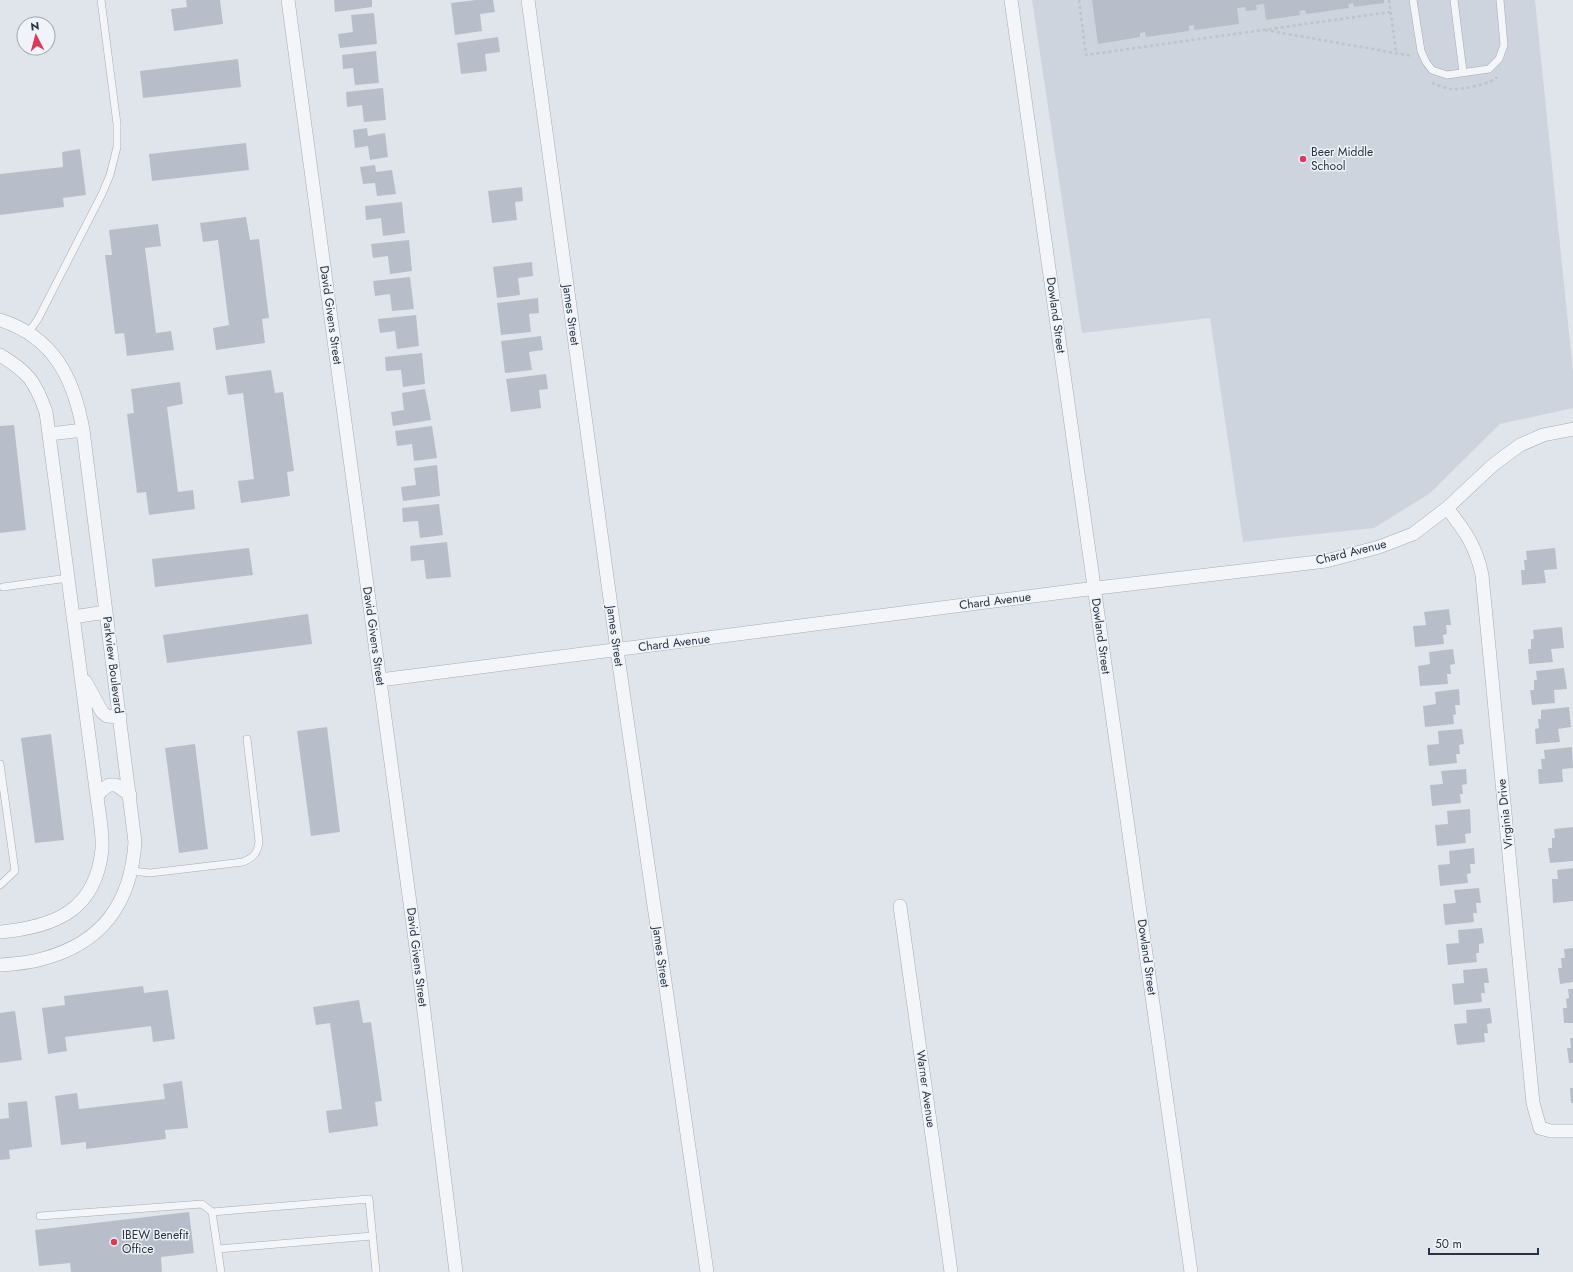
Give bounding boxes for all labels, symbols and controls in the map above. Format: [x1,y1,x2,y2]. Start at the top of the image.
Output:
north arrow [16,16,56,56]
text: N [30,18,40,34]
place label: Beer Middle School [1311,143,1373,175]
marker: Beer Middle School [1298,154,1308,164]
street label: David Givens Street [315,264,347,366]
street label: Dowland Street [1042,276,1070,354]
street label: James Street [558,281,584,347]
street label: Chard Avenue [1314,535,1388,569]
street label: David Givens Street [358,585,390,687]
street label: Chard Avenue [958,588,1032,614]
street label: Dowland Street [1087,597,1115,675]
street label: James Street [602,602,628,668]
street label: Parkview Boulevard [98,615,128,715]
street label: Chard Avenue [637,630,711,656]
street label: Virginia Drive [1492,778,1518,850]
street label: David Givens Street [402,906,432,1008]
street label: Dowland Street [1133,918,1161,996]
street label: James Street [648,923,674,989]
street label: Warner Avenue [912,1049,940,1129]
place label: IBEW Benefit Office [122,1226,189,1258]
scale bar [1429,1230,1538,1256]
text: 50 m [1435,1235,1462,1253]
marker: IBEW Benefit Office [109,1237,119,1247]

